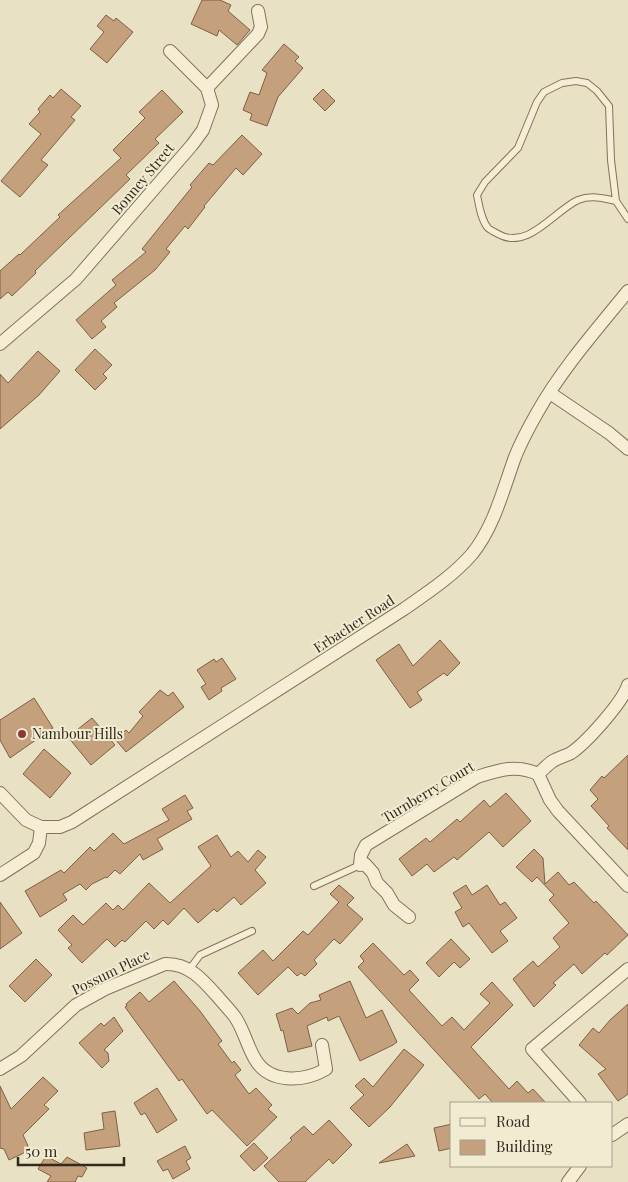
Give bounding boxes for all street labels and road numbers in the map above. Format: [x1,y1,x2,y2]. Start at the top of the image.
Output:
street label: Bonney Street [107,138,179,218]
street label: Erbacher Road [310,590,398,657]
street label: Turnberry Court [378,756,478,827]
street label: Possum Place [68,944,153,999]

